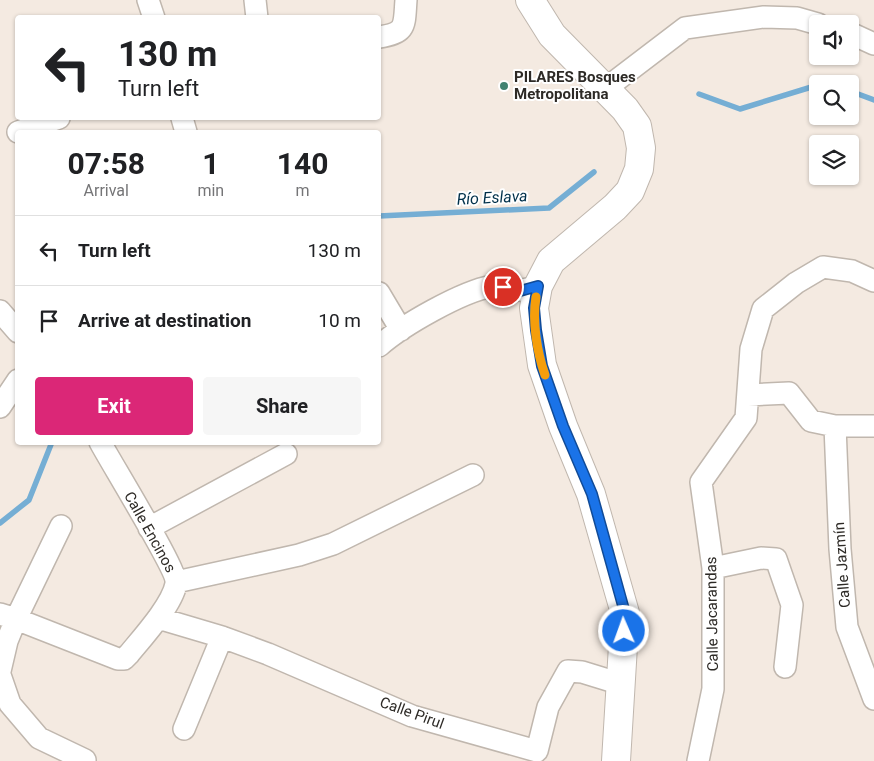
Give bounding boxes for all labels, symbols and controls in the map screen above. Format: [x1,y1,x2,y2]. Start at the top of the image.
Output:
map controls [809,15,859,185]
button: sound [809,15,859,65]
text: 130 m [118,34,217,75]
icon: left [35,35,100,100]
place label: PILARES Bosques Metropolitana [514,68,636,103]
button: search [809,75,859,125]
text: Turn left [118,76,199,101]
marker: PILARES Bosques Metropolitana [498,80,510,92]
button: layers [809,135,859,185]
text: 07:58 [68,146,145,181]
text: 1 [202,146,219,181]
text: 140 [277,146,328,181]
text: Arrival [84,181,129,200]
text: min [197,181,224,200]
text: m [296,181,310,200]
water label: Río Eslava [456,186,528,209]
icon: left [35,237,63,265]
text: Turn left [78,239,151,262]
text: 130 m [308,239,361,262]
pin [482,266,524,308]
icon: arrive [489,273,517,301]
icon: arrive [35,307,63,335]
text: Arrive at destination [78,309,251,332]
text: 10 m [318,309,361,332]
button: Exit [35,377,193,435]
button: Share [203,377,361,435]
street label: Calle Encinos [120,488,180,576]
street label: Calle Jazmín [830,522,854,608]
street label: Calle Jacarandas [702,556,722,672]
position arrow [597,604,649,656]
street label: Calle Pirul [377,693,447,733]

